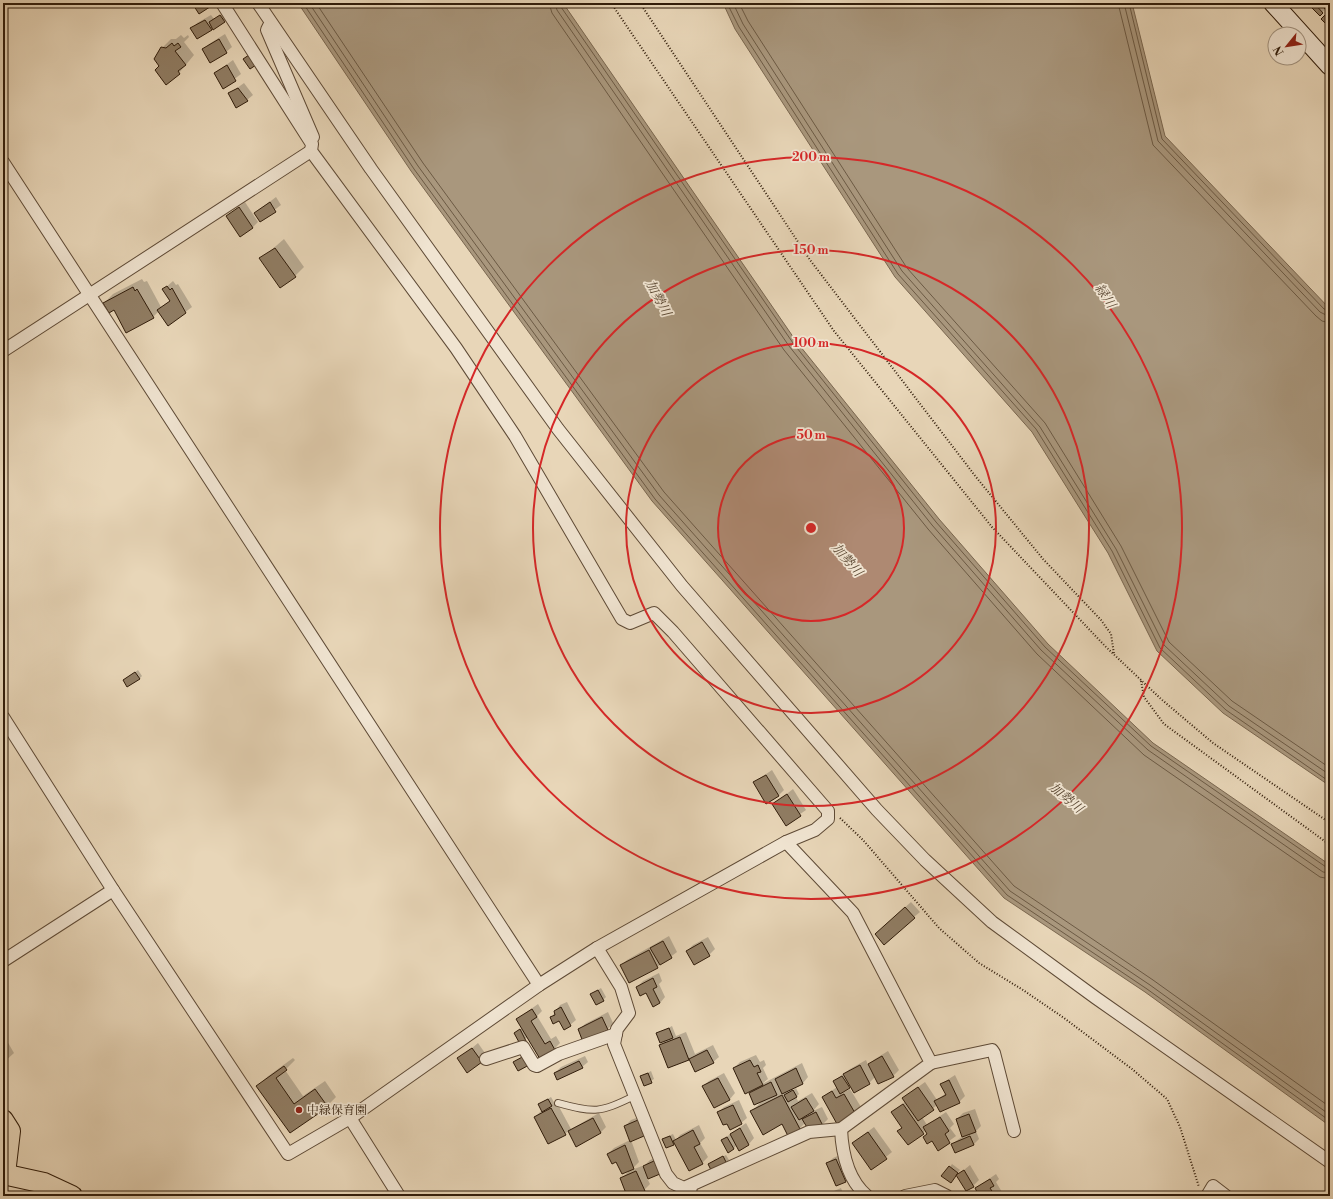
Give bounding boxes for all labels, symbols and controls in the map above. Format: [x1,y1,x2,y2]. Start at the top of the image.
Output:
north arrow [1267,26,1307,66]
text: N [1271,43,1287,58]
text: 200 m [792,150,830,165]
text: 150 m [794,243,828,258]
water label: 加勢川 [642,277,675,321]
water label: 緑川 [1091,281,1120,313]
text: 100 m [793,336,829,351]
text: 50 m [796,428,826,443]
centre of rings [804,521,818,535]
water label: 加勢川 [828,540,867,581]
water label: 加勢川 [1046,779,1088,818]
place label: 中緑保育園 [307,1103,367,1118]
marker: 中緑保育園 [294,1105,304,1115]

